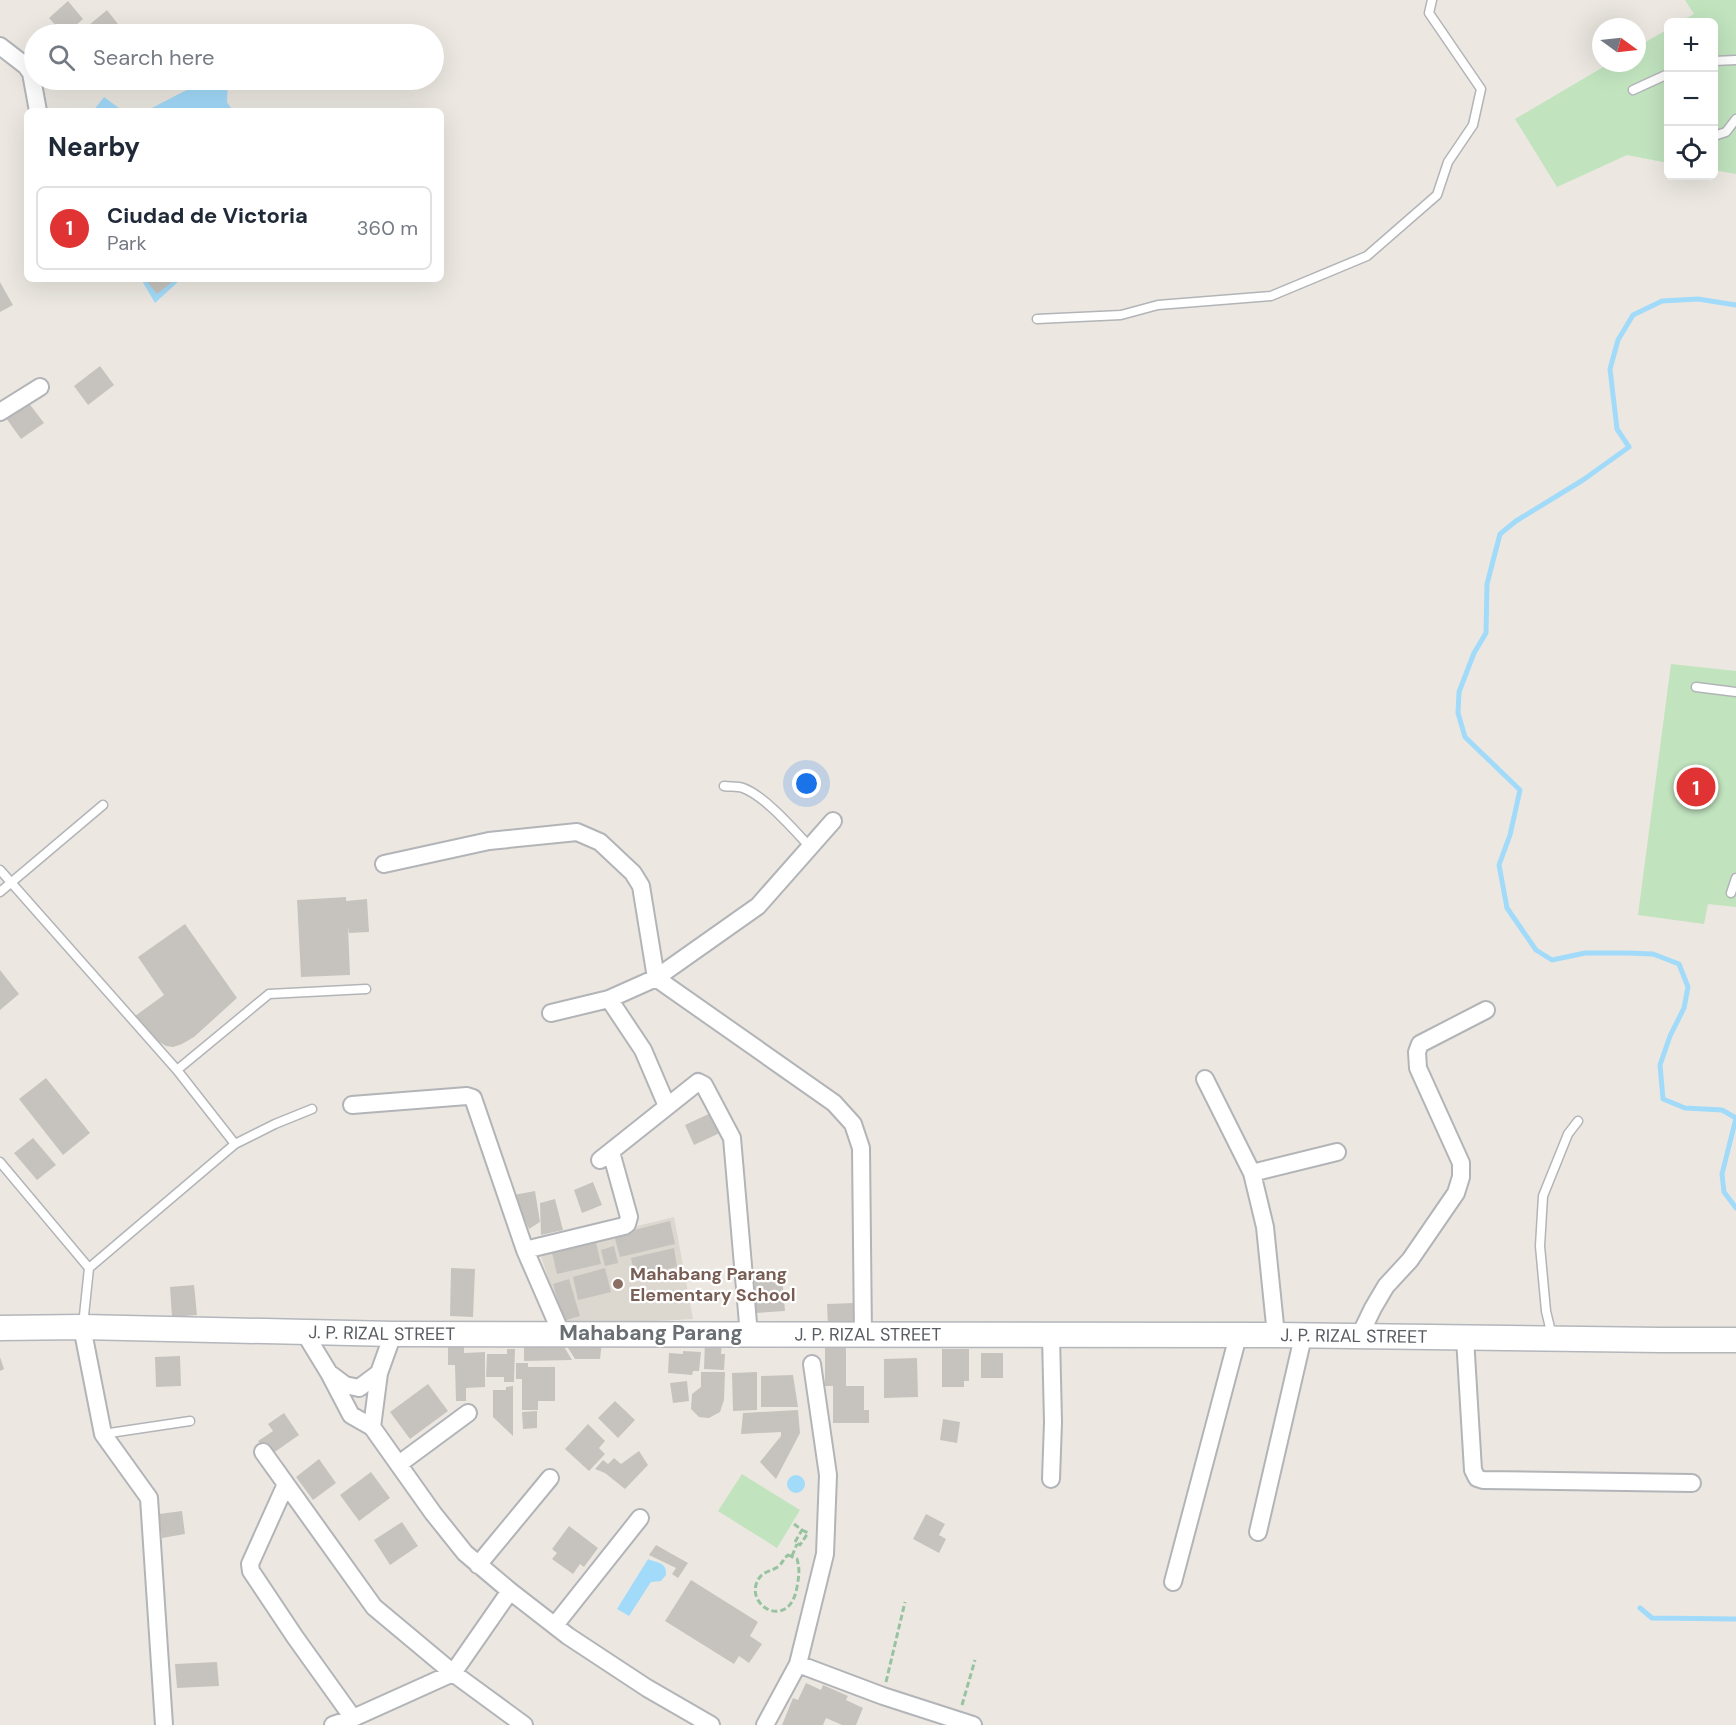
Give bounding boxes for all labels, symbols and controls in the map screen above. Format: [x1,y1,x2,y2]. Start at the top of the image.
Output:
north arrow [1592,18,1646,72]
map controls [1664,18,1718,180]
button: + [1664,18,1718,72]
search box [24,24,444,90]
icon: search [45,41,78,74]
text: Search here [93,43,214,72]
button: − [1664,72,1718,126]
button: locate [1664,126,1718,180]
text: Nearby [48,130,140,164]
text: Ciudad de Victoria [107,201,308,230]
text: 1 [66,215,73,241]
text: 360 m [357,215,418,241]
text: Park [107,230,147,256]
pin: 1 [1676,764,1716,810]
your location [792,769,821,798]
place label: Mahabang Parang Elementary School [630,1262,796,1307]
marker: Mahabang Parang Elementary School [611,1277,625,1291]
district label: Mahabang Parang [559,1319,743,1347]
street label: J. P. RIZAL STREET [308,1320,455,1346]
street label: J. P. RIZAL STREET [794,1322,941,1347]
street label: J. P. RIZAL STREET [1280,1323,1428,1349]

